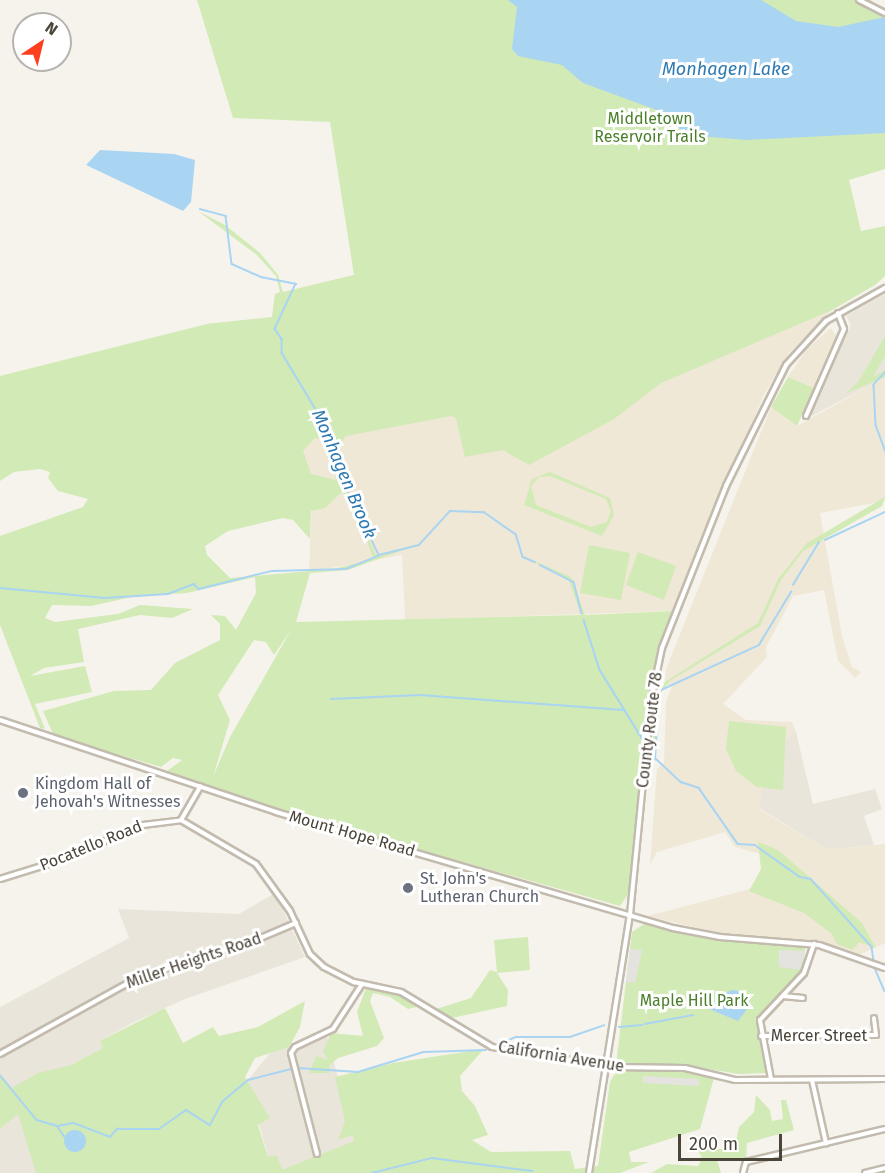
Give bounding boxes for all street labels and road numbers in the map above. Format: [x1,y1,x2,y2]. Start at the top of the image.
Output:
street label: County Route 78 [633,671,667,789]
street label: Mount Hope Road [287,807,417,861]
street label: Pocatello Road [37,817,145,875]
street label: Miller Heights Road [124,929,264,993]
street label: Mercer Street [771,1026,867,1046]
street label: California Avenue [497,1038,625,1076]

